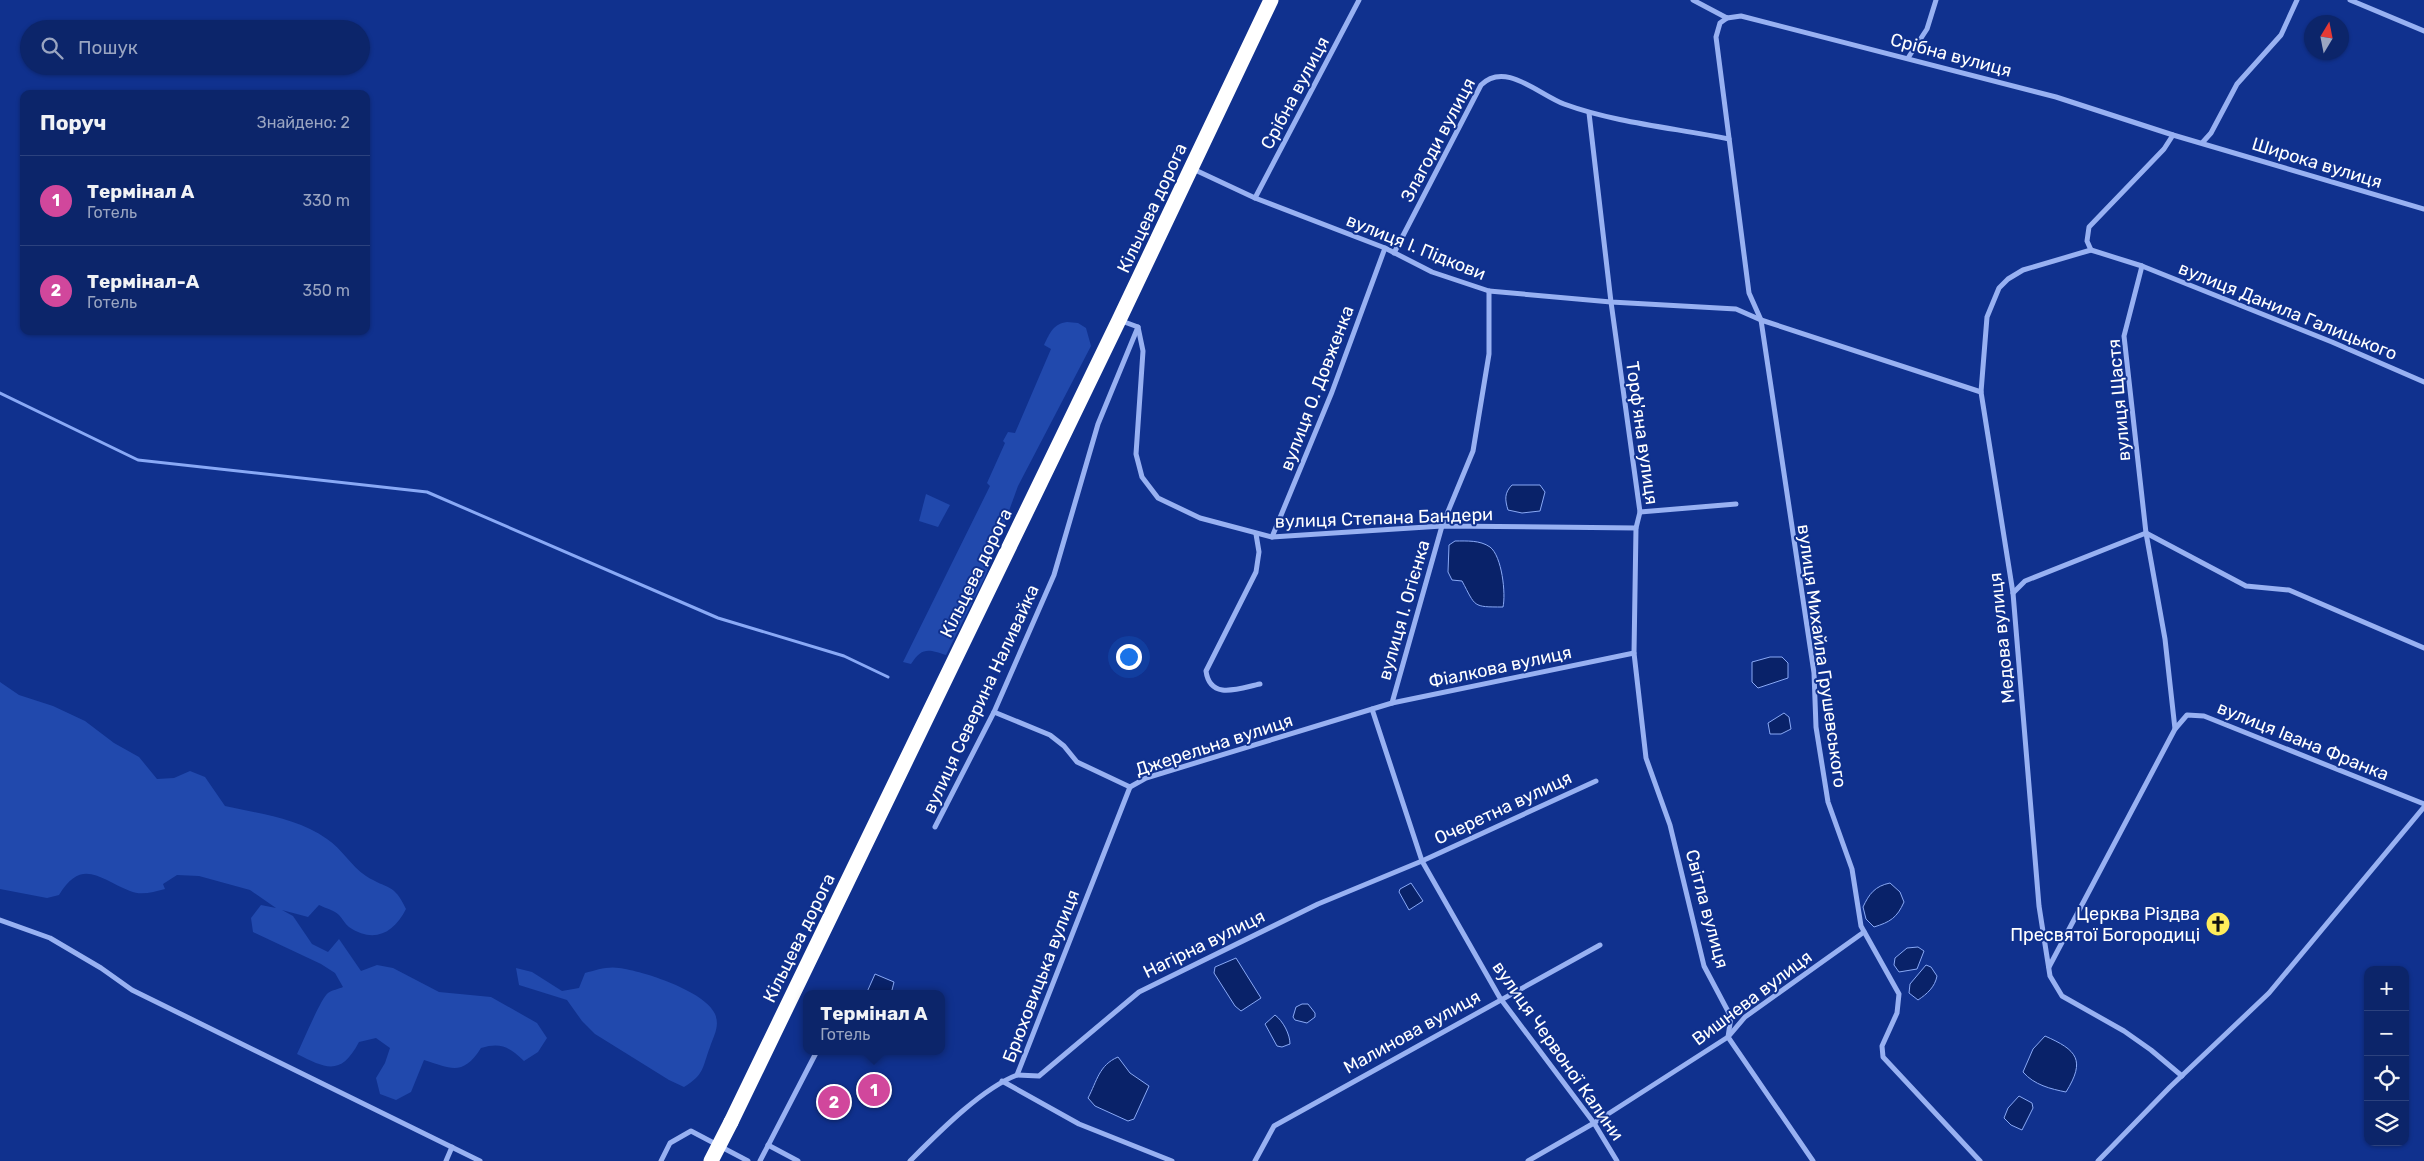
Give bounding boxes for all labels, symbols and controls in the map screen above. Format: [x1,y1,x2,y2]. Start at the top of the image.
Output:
north arrow [2304,15,2349,60]
search box [20,20,370,75]
street label: Срібна вулиця [1888,28,2014,82]
street label: Срібна вулиця [1256,33,1334,153]
icon: search [38,34,66,62]
text: Пошук [78,36,138,59]
street label: Злагоди вулиця [1396,74,1480,206]
text: Поруч [40,110,106,135]
text: Знайдено: 2 [257,113,350,132]
street label: Широка вулиця [2249,133,2385,193]
street label: Кільцева дорога [1112,140,1192,276]
text: Термінал А [87,180,194,203]
text: 1 [52,191,60,210]
text: 330 m [302,191,350,210]
text: Готель [87,203,137,222]
street label: вулиця І. Підкови [1343,209,1489,285]
street label: вулиця Данила Галицького [2175,257,2401,365]
text: Термінал-А [87,270,199,293]
text: 2 [51,281,61,300]
text: 350 m [303,281,350,300]
text: Готель [87,293,137,312]
street label: вулиця О. Довженка [1275,302,1359,474]
street label: вулиця Щастя [2103,338,2135,462]
street label: Торф'яна вулиця [1621,360,1663,506]
street label: вулиця Степана Бандери [1275,503,1493,533]
street label: Кільцева дорога [935,505,1017,641]
street label: вулиця Михайла Грушевського [1793,523,1851,789]
street label: вулиця І. Огієнка [1373,537,1435,683]
street label: Медова вулиця [1984,571,2020,705]
street label: вулиця Северина Наливайка [918,581,1044,817]
street label: Фіалкова вулиця [1426,641,1574,693]
your location [1116,644,1142,670]
street label: вулиця Івана Франка [2214,697,2392,785]
street label: Джерельна вулиця [1132,709,1296,781]
street label: Очеретна вулиця [1431,766,1575,850]
street label: Світла вулиця [1681,847,1733,971]
street label: Кільцева дорога [758,870,840,1006]
street label: Брюховицька вулиця [998,886,1084,1066]
place label: Церква Різдва Пресвятої Богородиці [2010,903,2200,946]
street label: Нагірна вулиця [1140,905,1268,983]
church icon: Церква Різдва Пресвятої Богородиці [2205,911,2231,937]
street label: Вишнева вулиця [1688,946,1816,1050]
street label: вулиця Червоної Калини [1488,957,1628,1145]
map controls [2364,966,2409,1146]
button: + [2364,966,2409,1011]
street label: Малинова вулиця [1340,985,1484,1079]
popup [803,990,945,1055]
text: Термінал А [820,1002,928,1025]
button: − [2364,1011,2409,1056]
text: Готель [820,1025,870,1044]
button: locate [2364,1056,2409,1101]
pin: 1 [858,1071,890,1109]
pin: 2 [818,1083,850,1121]
button: layers [2364,1101,2409,1146]

